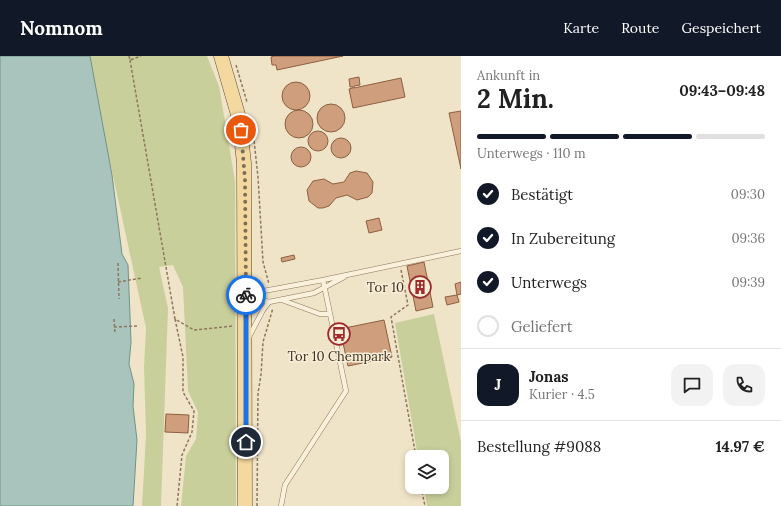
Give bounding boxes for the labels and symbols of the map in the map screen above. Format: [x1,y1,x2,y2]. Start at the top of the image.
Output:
pin [224,113,258,147]
building icon: Tor 10 [407,274,433,300]
courier [226,275,266,315]
place label: Tor 10 [367,279,404,296]
bus stop icon: Tor 10 Chempark [326,321,352,347]
place label: Tor 10 Chempark [287,348,391,365]
pin [229,425,263,459]

